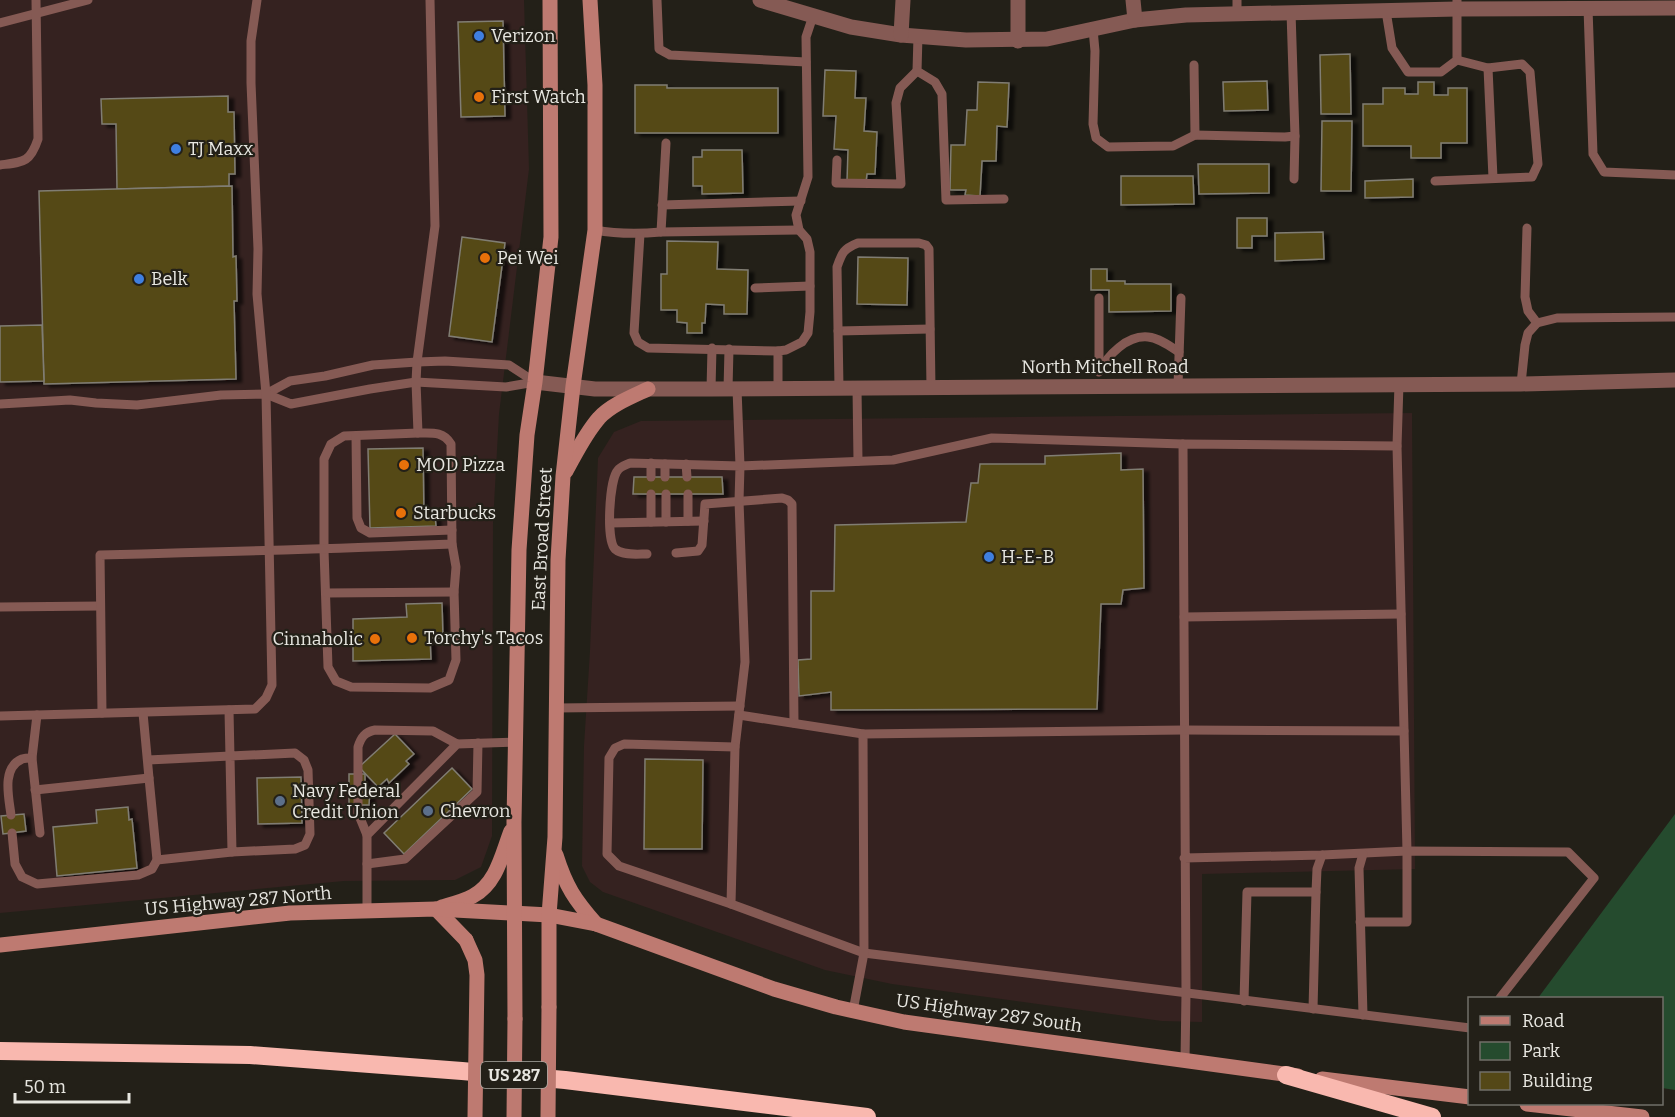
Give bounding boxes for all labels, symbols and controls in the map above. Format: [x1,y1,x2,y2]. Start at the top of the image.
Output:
place label: Verizon [491,25,556,47]
marker: Verizon [472,29,486,43]
place label: First Watch [491,86,586,108]
marker: First Watch [472,90,486,104]
place label: TJ Maxx [188,138,253,160]
marker: TJ Maxx [169,142,183,156]
place label: Pei Wei [497,247,559,269]
marker: Pei Wei [478,251,492,265]
place label: Belk [151,268,188,290]
marker: Belk [132,272,146,286]
street label: North Mitchell Road [1021,356,1189,378]
place label: MOD Pizza [416,454,505,476]
marker: MOD Pizza [397,458,411,472]
street label: East Broad Street [527,466,557,611]
place label: Starbucks [413,502,496,524]
marker: Starbucks [394,506,408,520]
place label: H-E-B [1001,546,1054,568]
marker: H-E-B [982,550,996,564]
place label: Torchy's Tacos [424,627,543,649]
place label: Cinnaholic [273,628,363,650]
marker: Torchy's Tacos [405,631,419,645]
marker: Cinnaholic [368,632,382,646]
place label: Navy Federal Credit Union [292,780,400,823]
marker: Navy Federal Credit Union [273,794,287,808]
place label: Chevron [440,800,511,822]
marker: Chevron [421,804,435,818]
street label: US Highway 287 North [144,882,332,920]
street label: US Highway 287 South [895,989,1083,1037]
legend [1468,997,1663,1105]
text: Road [1522,1010,1565,1032]
text: Park [1522,1040,1561,1062]
road number: US 287 [481,1062,547,1088]
scale bar [15,1066,129,1104]
text: Building [1522,1070,1593,1092]
text: 50 m [24,1076,66,1098]

